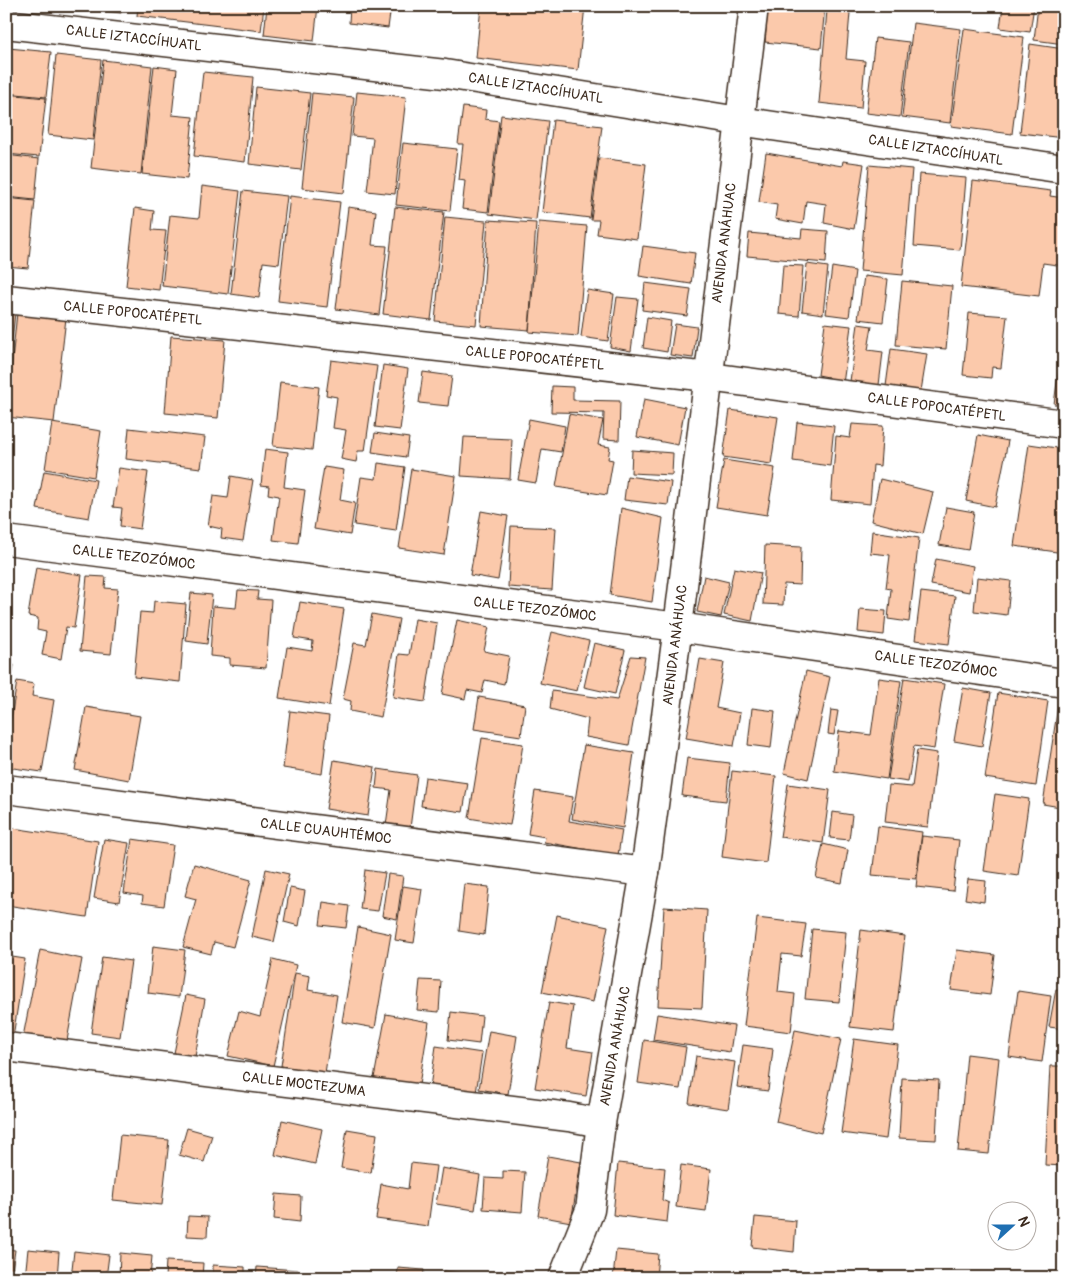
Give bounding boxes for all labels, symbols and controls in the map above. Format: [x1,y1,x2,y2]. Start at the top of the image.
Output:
street label: CALLE IZTACCÍHUATL [65,20,203,55]
street label: CALLE IZTACCÍHUATL [467,68,605,107]
street label: CALLE IZTACCÍHUATL [867,130,1005,169]
street label: AVENIDA ANÁHUAC [707,181,740,304]
street label: CALLE POPOCATÉPETL [63,296,204,329]
street label: CALLE POPOCATÉPETL [465,341,606,374]
street label: CALLE POPOCATÉPETL [867,388,1008,425]
street label: CALLE TEZOZÓMOC [71,540,197,573]
street label: AVENIDA ANÁHUAC [658,583,691,706]
street label: CALLE TEZOZÓMOC [472,592,598,625]
street label: CALLE TEZOZÓMOC [873,646,999,681]
street label: CALLE CUAUHTÉMOC [259,814,393,848]
street label: AVENIDA ANÁHUAC [595,984,634,1107]
street label: CALLE MOCTEZUMA [241,1068,367,1100]
north arrow [988,1202,1038,1252]
text: N [1014,1214,1033,1229]

